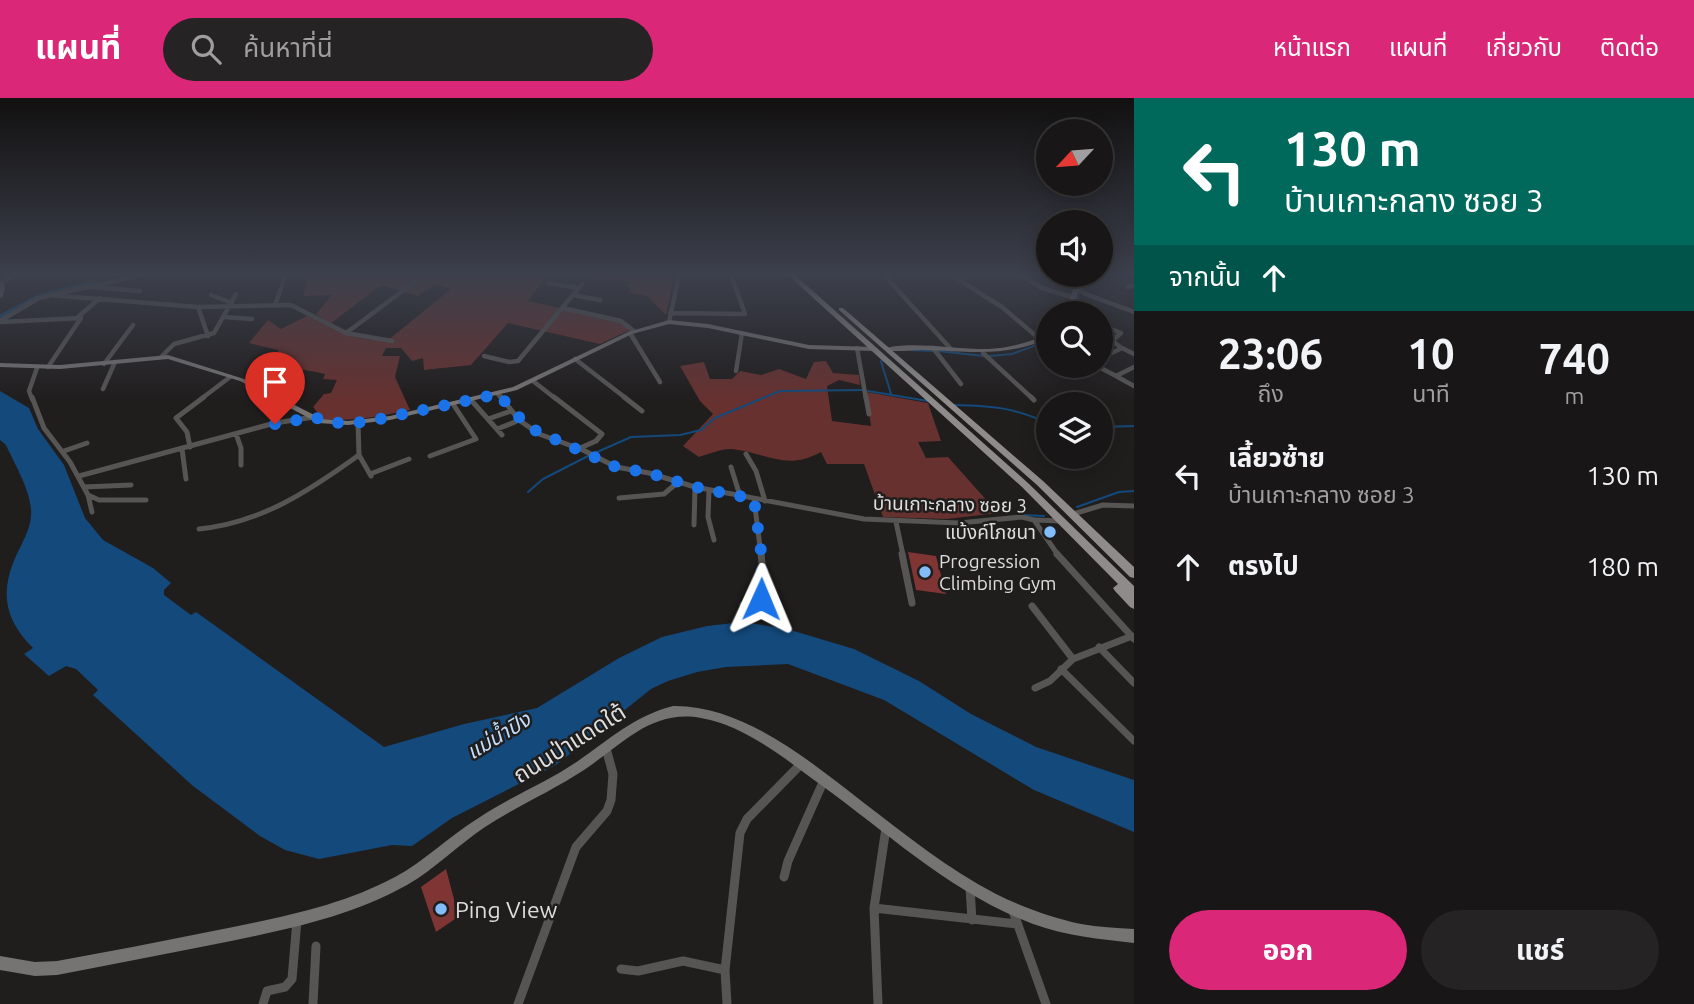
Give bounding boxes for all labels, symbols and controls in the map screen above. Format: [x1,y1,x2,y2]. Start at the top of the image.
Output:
search box [163,18,653,81]
text: แผนที่ [35,28,121,65]
icon: search [187,30,225,68]
text: ค้นหาที่นี่ [243,33,333,62]
text: หน้าแรก [1273,34,1351,61]
text: แผนที่ [1389,34,1447,61]
text: เกี่ยวกับ [1485,34,1562,61]
text: ติดต่อ [1600,34,1659,61]
north arrow [1036,119,1113,196]
map controls [1036,119,1113,469]
text: 130 m [1284,120,1421,175]
icon: left [1169,126,1260,217]
text: บ้านเกาะกลาง ซอย 3 [1284,182,1544,218]
button: sound [1036,210,1113,287]
icon: ahead [1255,259,1293,297]
text: จากนั้น [1169,262,1241,291]
button: search [1036,301,1113,378]
text: 23:06 [1218,330,1323,377]
text: 10 [1407,330,1455,377]
text: 740 [1539,335,1610,382]
pin [245,352,305,424]
icon: arrive [256,363,294,401]
text: ถึง [1258,381,1284,406]
text: นาที [1412,381,1450,406]
text: m [1564,383,1584,408]
button: layers [1036,392,1113,469]
text: เลี้ยวซ้าย [1228,443,1325,472]
icon: left [1169,457,1207,495]
text: 130 m [1587,461,1659,490]
text: บ้านเกาะกลาง ซอย 3 [1228,482,1415,507]
street label: บ้านเกาะกลาง ซอย 3 [873,492,1027,516]
place label: แบ้งค์โภชนา [945,521,1036,543]
marker: แบ้งค์โภชนา [1042,524,1058,540]
icon: ahead [1169,548,1207,586]
place label: Progression Climbing Gym [939,550,1057,594]
text: ตรงไป [1228,551,1299,580]
text: 180 m [1587,552,1659,581]
position arrow [724,562,798,636]
marker: Progression Climbing Gym [917,564,933,580]
street label: ถนนป่าแดดใต้ [508,699,630,787]
water label: แม่น้ำปิง [461,704,536,763]
place label: Ping View [455,897,558,922]
marker: Ping View [433,901,449,917]
button: ออก [1169,910,1407,990]
button: แชร์ [1421,910,1659,990]

